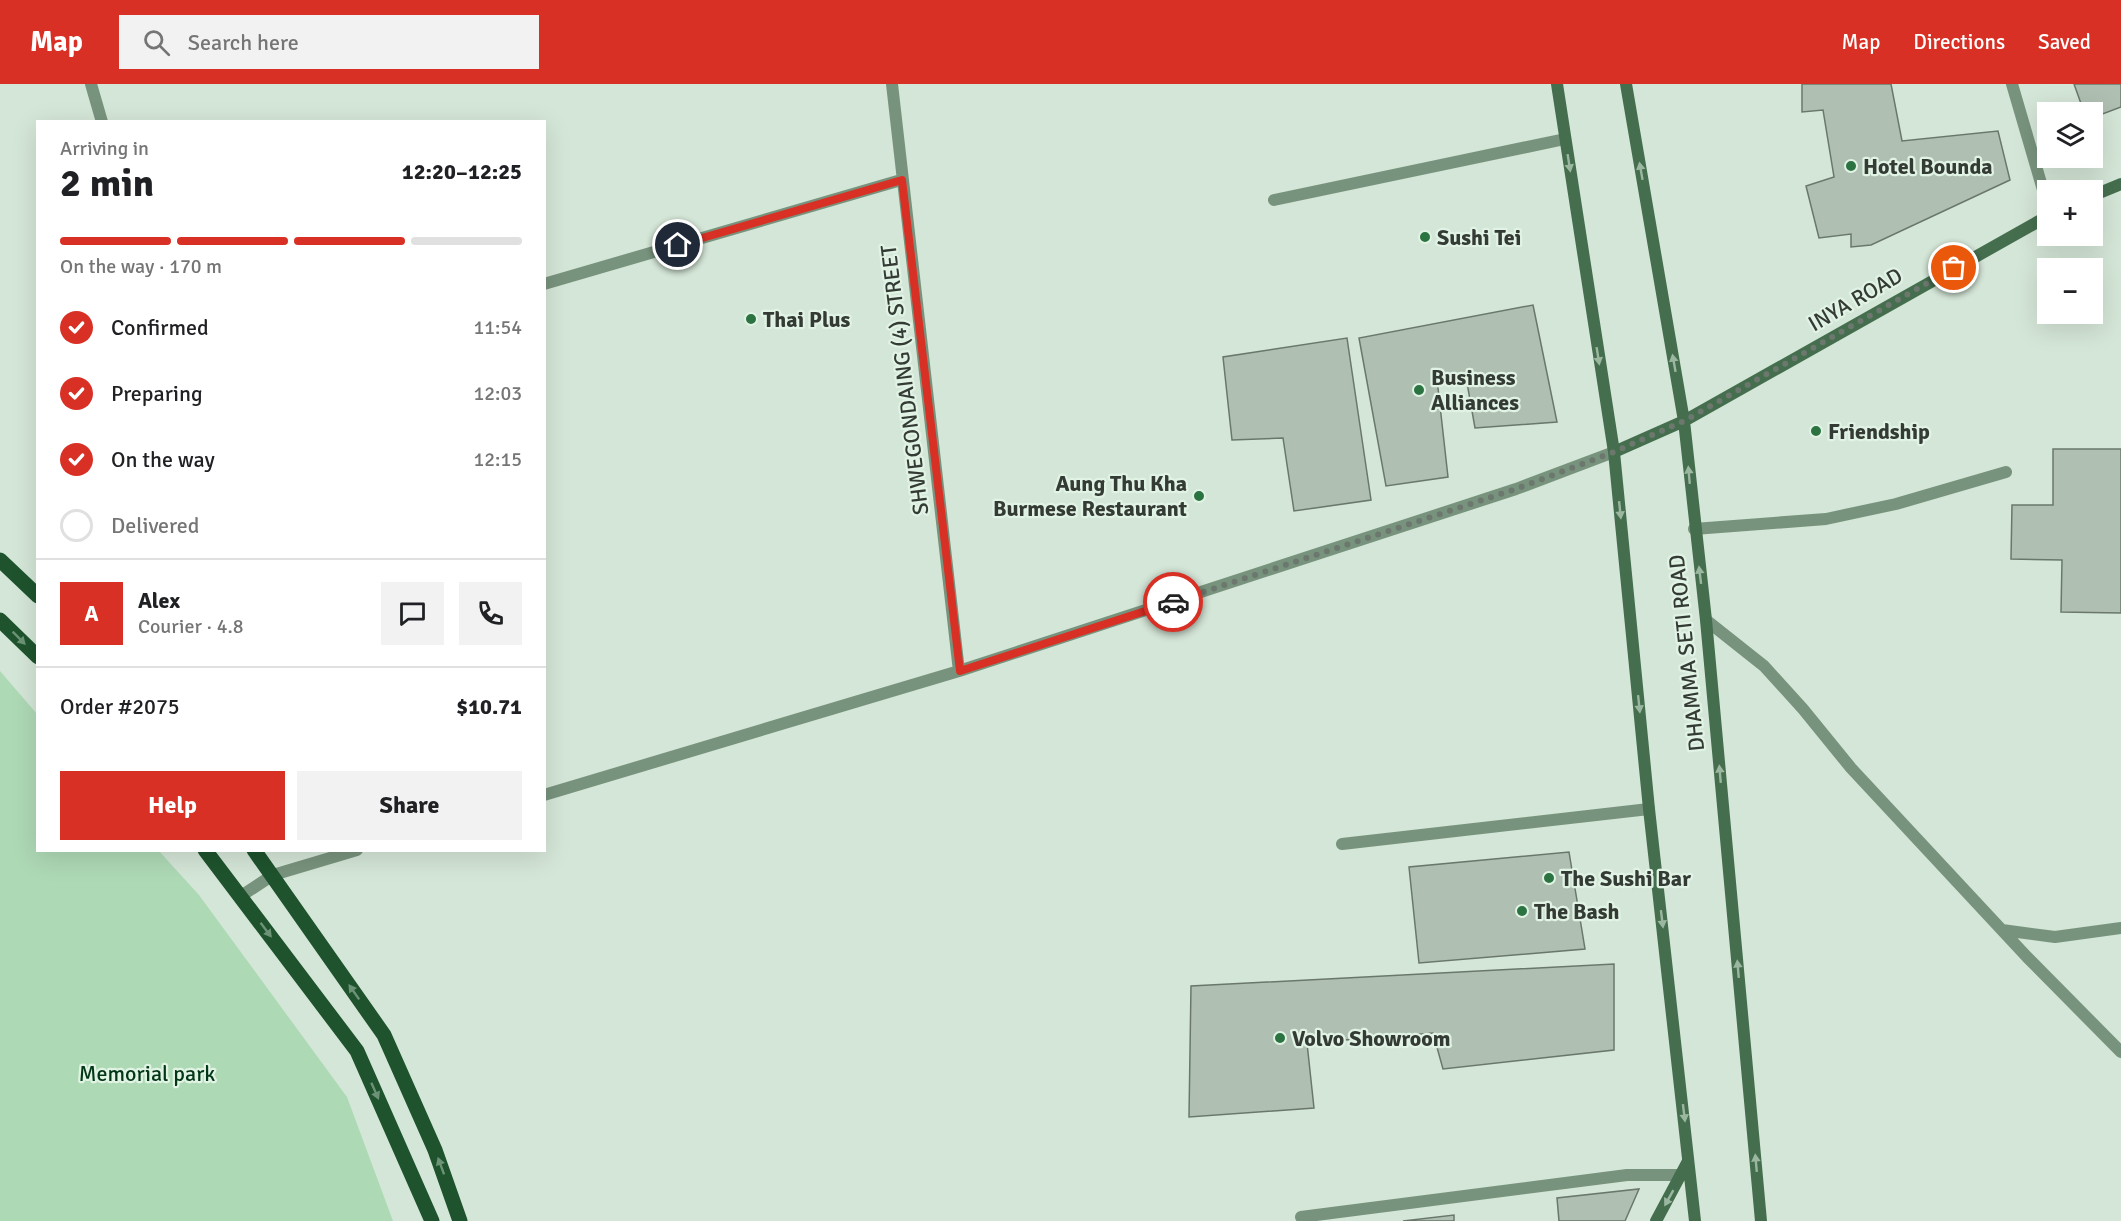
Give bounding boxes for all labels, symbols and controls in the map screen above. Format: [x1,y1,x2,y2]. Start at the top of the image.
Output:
search box [119,15,539,69]
text: Map [30,25,83,59]
icon: search [140,26,173,59]
text: Search here [188,29,299,56]
text: Map [1842,29,1880,55]
text: Directions [1913,29,2005,55]
text: Saved [2038,29,2091,55]
map controls [2037,102,2103,324]
button: layers [2037,102,2103,168]
text: Arriving in [60,136,149,161]
one-way arrow [1564,153,1573,172]
place label: Hotel Bounda [1863,153,1993,180]
text: 12:20–12:25 [402,158,522,185]
text: 2 min [60,159,154,207]
marker: Hotel Bounda [1844,159,1858,173]
one-way arrow [1637,161,1646,180]
button: + [2037,180,2103,246]
pin [652,219,703,270]
place label: Sushi Tei [1437,224,1521,251]
icon: home [661,228,694,261]
marker: Sushi Tei [1418,230,1432,244]
pin [1928,242,1979,293]
street label: SHWEGONDAING (4) STREET [874,243,934,517]
icon: bag [1937,251,1970,284]
text: On the way · 170 m [60,254,222,279]
button: − [2037,258,2103,324]
street label: INYA ROAD [1803,262,1907,337]
place label: Thai Plus [763,306,851,333]
icon: check [60,311,93,344]
marker: Thai Plus [744,312,758,326]
text: Confirmed [111,314,209,341]
text: 11:54 [473,315,522,340]
one-way arrow [1593,346,1602,365]
one-way arrow [1670,353,1679,372]
place label: Business Alliances [1431,364,1519,416]
icon: check [60,377,93,410]
text: Preparing [111,380,203,407]
text: 12:03 [473,381,522,406]
marker: Business Alliances [1412,383,1426,397]
place label: Friendship [1828,418,1930,445]
marker: Friendship [1809,424,1823,438]
icon: check [60,443,93,476]
text: On the way [111,446,215,473]
text: 12:15 [473,447,522,472]
one-way arrow [1684,465,1694,484]
place label: Aung Thu Kha Burmese Restaurant [993,470,1187,522]
marker: Aung Thu Kha Burmese Restaurant [1192,489,1206,503]
one-way arrow [1615,501,1625,520]
text: Delivered [111,512,199,539]
street label: DHAMMA SETI ROAD [1663,553,1710,753]
one-way arrow [1695,565,1705,584]
courier [1143,572,1203,632]
button: chat [381,582,444,645]
button: phone [459,582,522,645]
icon: car [1157,586,1190,619]
text: Alex [138,587,180,614]
text: A [84,600,99,627]
text: Courier · 4.8 [138,614,244,639]
one-way arrow [11,631,25,645]
text: Order #2075 [60,693,180,720]
text: $10.71 [456,693,522,720]
one-way arrow [1634,695,1644,714]
one-way arrow [1715,765,1725,784]
button: Help [60,771,285,840]
button: Share [297,771,522,840]
place label: The Sushi Bar [1561,865,1691,892]
marker: The Sushi Bar [1542,871,1556,885]
place label: The Bash [1534,898,1619,925]
marker: The Bash [1515,904,1529,918]
one-way arrow [1657,909,1667,928]
one-way arrow [260,922,272,938]
one-way arrow [1733,959,1743,978]
one-way arrow [349,984,360,1000]
place label: Volvo Showroom [1292,1025,1451,1052]
marker: Volvo Showroom [1273,1031,1287,1045]
park label: Memorial park [79,1060,215,1087]
one-way arrow [370,1082,380,1100]
one-way arrow [1680,1103,1689,1122]
one-way arrow [1751,1153,1761,1172]
one-way arrow [435,1157,445,1175]
one-way arrow [1664,1190,1674,1207]

